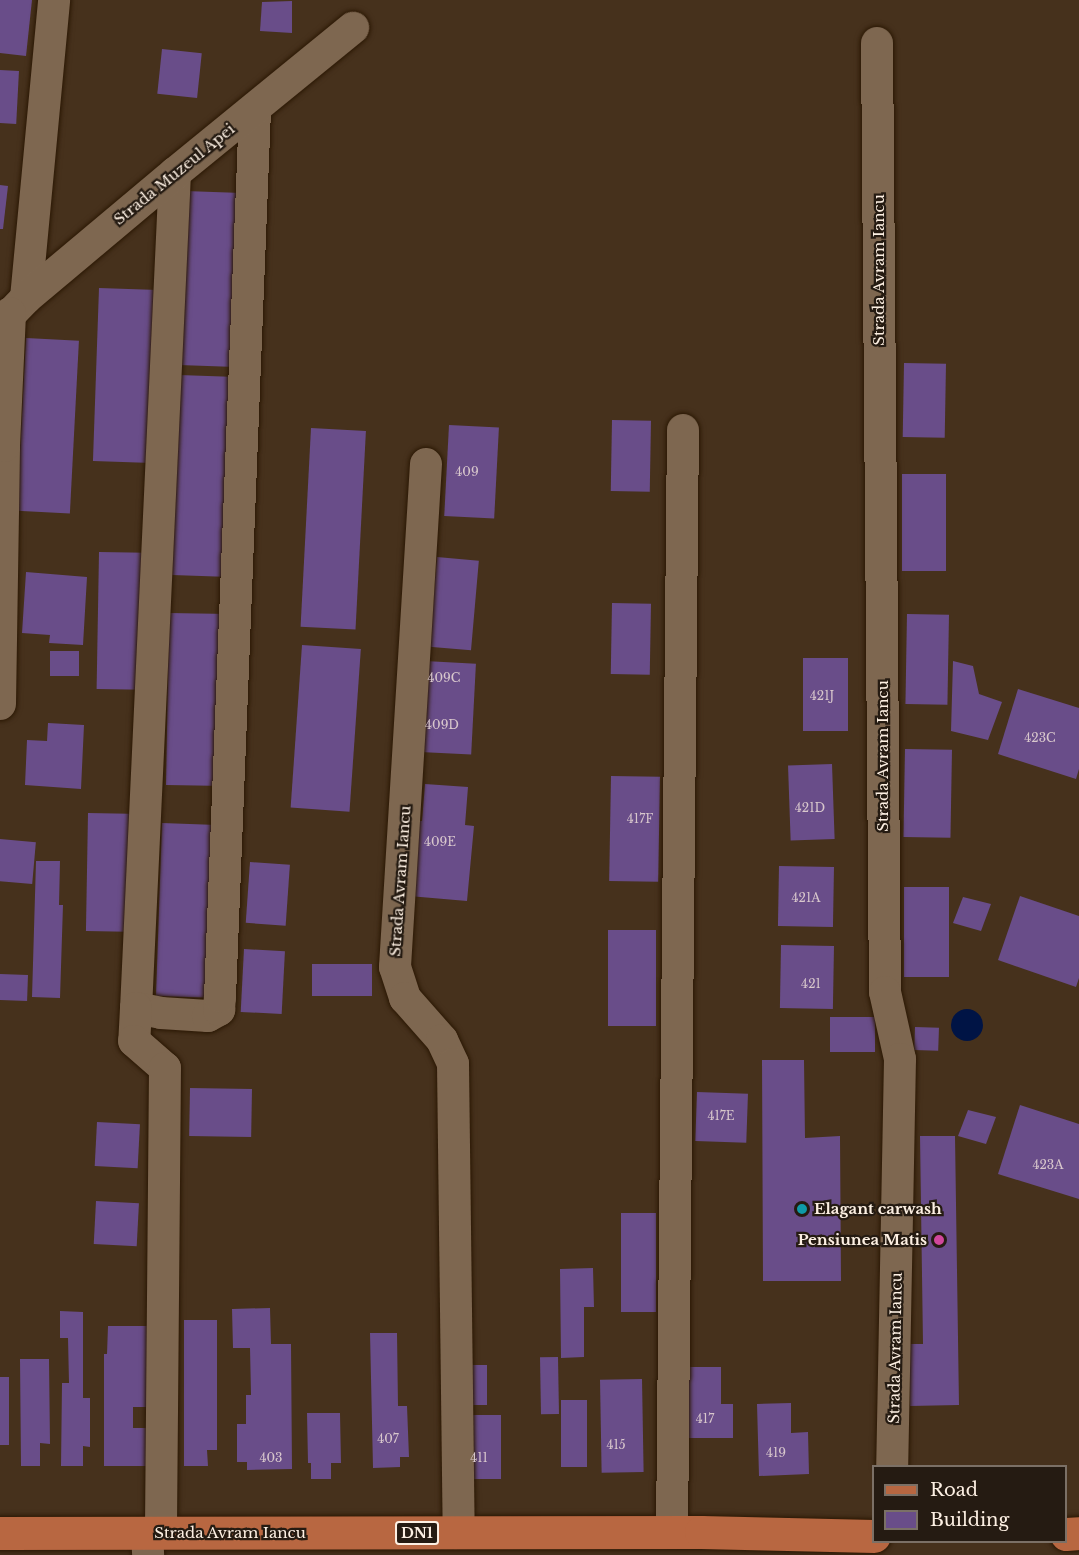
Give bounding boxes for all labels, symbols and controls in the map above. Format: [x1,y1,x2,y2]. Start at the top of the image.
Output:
street label: Strada Muzeul Apei [110,119,238,229]
street label: Strada Avram Iancu [870,194,888,346]
house number: 409 [455,465,479,479]
house number: 409C [428,671,460,685]
street label: Strada Avram Iancu [874,680,892,832]
house number: 421J [810,689,834,703]
house number: 409D [425,718,459,732]
house number: 423C [1024,731,1056,745]
house number: 421D [795,801,825,815]
street label: Strada Avram Iancu [386,804,414,958]
house number: 417F [627,812,653,826]
house number: 409E [424,835,456,849]
house number: 421A [791,891,821,905]
house number: 421 [801,977,821,991]
house number: 417E [707,1109,735,1123]
house number: 423A [1032,1158,1064,1172]
place label: Elagant carwash [814,1200,942,1218]
marker: Elagant carwash [795,1202,809,1216]
place label: Pensiunea Matis [798,1231,927,1249]
marker: Pensiunea Matis [932,1233,946,1247]
street label: Strada Avram Iancu [885,1272,905,1424]
house number: 417 [696,1412,714,1426]
house number: 407 [377,1432,399,1446]
house number: 415 [606,1438,626,1452]
house number: 419 [766,1446,786,1460]
house number: 403 [260,1451,282,1465]
house number: 411 [470,1451,488,1465]
legend [872,1465,1067,1543]
text: Road [930,1479,978,1501]
text: Building [930,1509,1009,1531]
road number: DN1 [394,1522,440,1544]
street label: Strada Avram Iancu [154,1524,306,1542]

